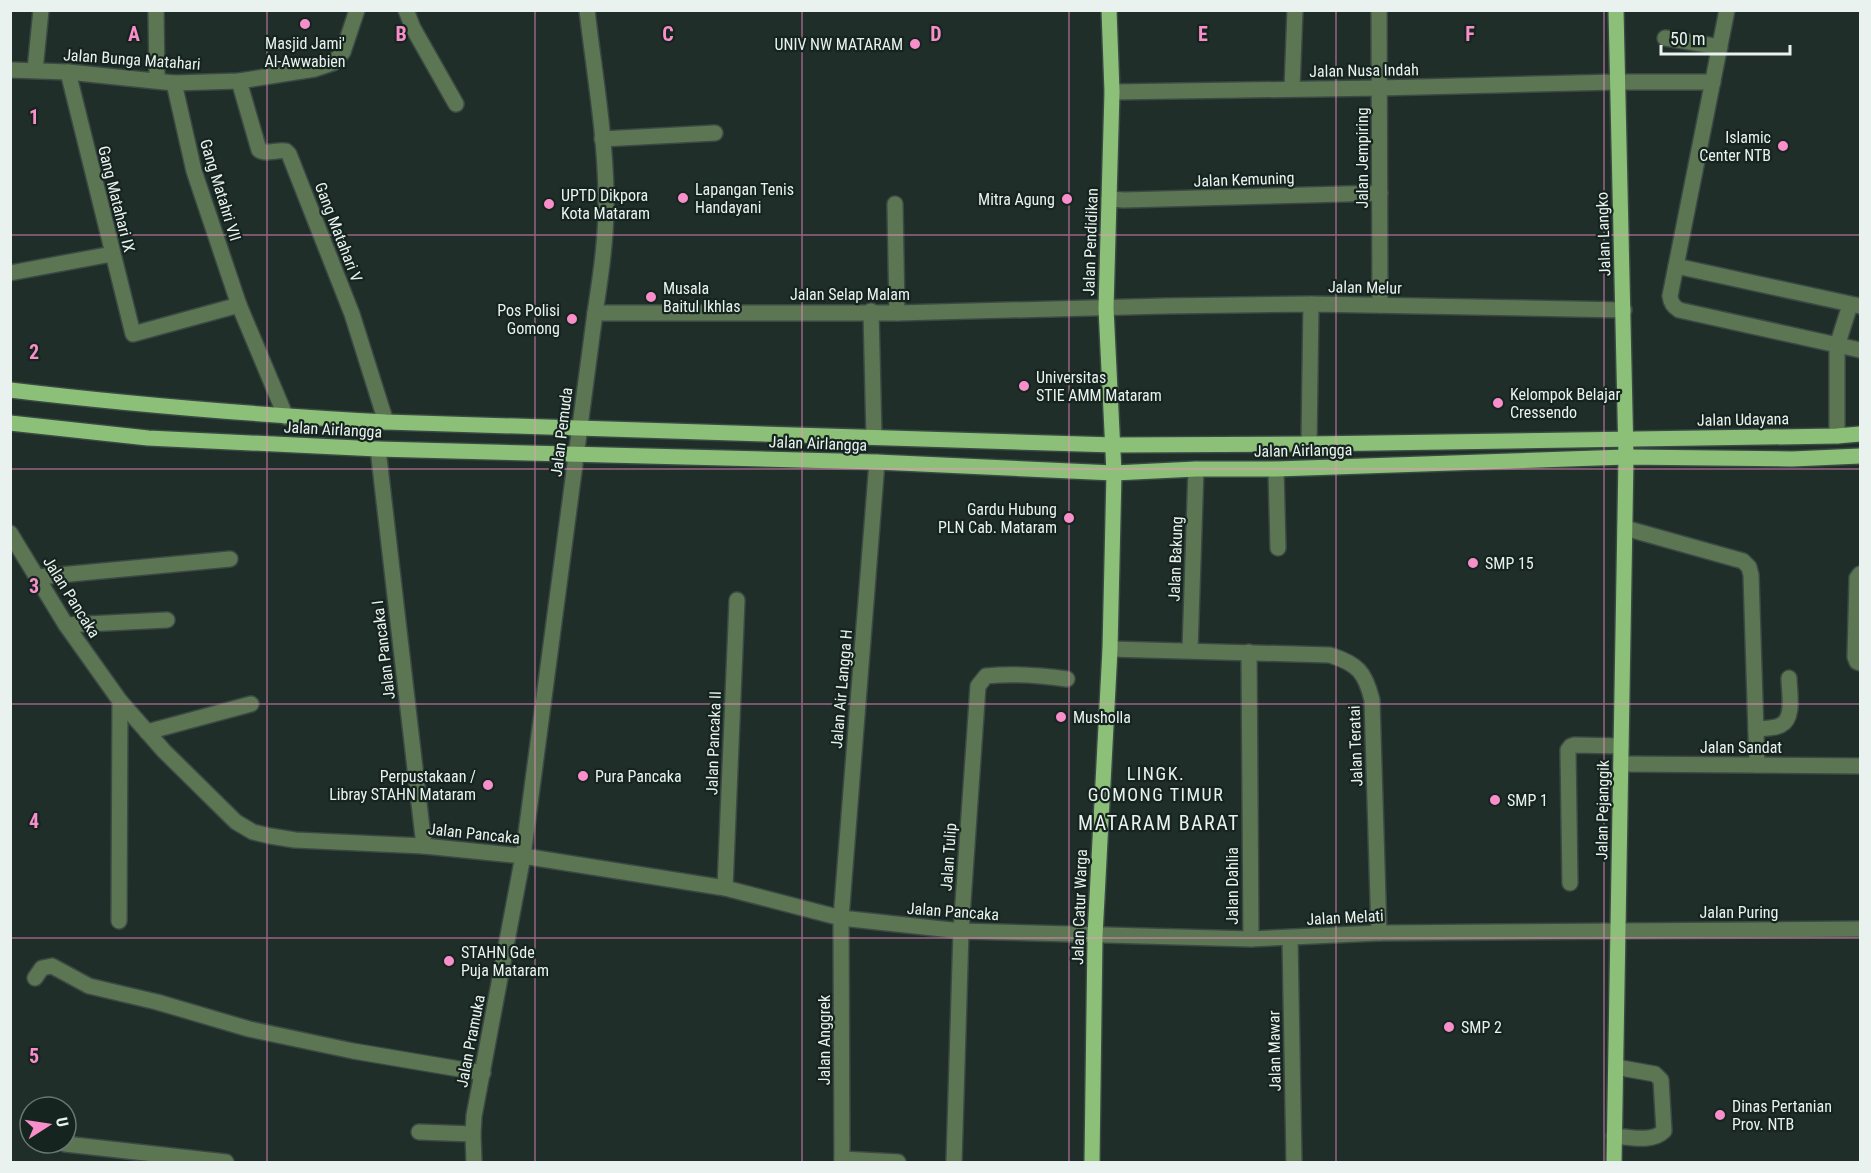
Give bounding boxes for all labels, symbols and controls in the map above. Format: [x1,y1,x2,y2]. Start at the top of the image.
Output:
marker: Masjid Jami' Al-Awwabien [298,17,312,31]
scale bar [1661,18,1790,56]
text: A [128,22,140,46]
text: B [395,22,407,46]
text: C [662,22,674,46]
text: D [930,22,942,46]
text: E [1198,22,1208,46]
text: F [1465,22,1475,46]
text: 50 m [1670,28,1705,49]
place label: Masjid Jami' Al-Awwabien [264,34,346,71]
place label: UNIV NW MATARAM [775,35,903,54]
marker: UNIV NW MATARAM [908,37,922,51]
street label: Jalan Bunga Matahari [63,45,201,74]
street label: Jalan Nusa Indah [1309,60,1419,81]
text: 1 [29,105,39,129]
street label: Jalan Jempiring [1353,107,1372,209]
place label: Islamic Center NTB [1699,128,1771,165]
street label: Gang Matahri VII [196,137,245,243]
marker: Islamic Center NTB [1776,139,1790,153]
street label: Gang Matahari IX [94,144,139,255]
street label: Jalan Kemuning [1193,168,1295,191]
street label: Gang Matahari V [311,180,366,285]
place label: Lapangan Tenis Handayani [695,180,794,217]
place label: UPTD Dikpora Kota Mataram [561,186,650,223]
street label: Jalan Pendidikan [1079,188,1102,296]
place label: Mitra Agung [978,190,1055,209]
marker: Lapangan Tenis Handayani [676,191,690,205]
marker: Mitra Agung [1060,192,1074,206]
street label: Jalan Langko [1593,192,1614,276]
marker: UPTD Dikpora Kota Mataram [542,197,556,211]
street label: Jalan Melur [1328,277,1402,298]
place label: Musala Baitul Ikhlas [663,279,740,316]
street label: Jalan Selap Malam [790,285,910,304]
marker: Musala Baitul Ikhlas [644,290,658,304]
place label: Pos Polisi Gomong [497,301,560,338]
marker: Pos Polisi Gomong [565,312,579,326]
text: 2 [29,340,39,364]
place label: Universitas STIE AMM Mataram [1036,368,1162,405]
marker: Universitas STIE AMM Mataram [1017,379,1031,393]
place label: Kelompok Belajar Cressendo [1510,385,1620,422]
street label: Jalan Pemuda [547,386,576,478]
marker: Kelompok Belajar Cressendo [1491,396,1505,410]
street label: Jalan Udayana [1697,409,1789,430]
street label: Jalan Airlangga [283,417,383,442]
street label: Jalan Airlangga [768,432,868,455]
street label: Jalan Airlangga [1254,440,1352,461]
place label: Gardu Hubung PLN Cab. Mataram [938,500,1057,537]
marker: Gardu Hubung PLN Cab. Mataram [1062,511,1076,525]
street label: Jalan Bakung [1165,516,1186,602]
street label: Jalan Pancaka [39,553,104,641]
place label: SMP 15 [1485,554,1534,573]
marker: SMP 15 [1466,556,1480,570]
text: 3 [29,574,39,598]
street label: Jalan Pancaka I [368,599,399,701]
street label: Jalan Air Langga H [827,629,856,749]
street label: Jalan Pancaka II [702,691,725,795]
street label: Jalan Teratai [1345,705,1366,787]
place label: Musholla [1073,708,1131,727]
marker: Musholla [1054,710,1068,724]
street label: Jalan Sandat [1700,738,1782,757]
street label: Jalan Pejanggik [1592,759,1613,860]
district label: LINGK. GOMONG TIMUR [1088,763,1224,805]
place label: Perpustakaan / Libray STAHN Mataram [329,767,476,804]
place label: Pura Pancaka [595,767,682,786]
marker: Pura Pancaka [576,769,590,783]
marker: Perpustakaan / Libray STAHN Mataram [481,778,495,792]
place label: SMP 1 [1507,791,1548,810]
marker: SMP 1 [1488,793,1502,807]
text: 4 [29,809,39,833]
district label: MATARAM BARAT [1078,811,1240,835]
street label: Jalan Pancaka [427,819,521,848]
street label: Jalan Tulip [937,822,960,892]
street label: Jalan Dahlia [1223,847,1242,925]
street label: Jalan Catur Warga [1068,849,1091,965]
street label: Jalan Pancaka [906,899,1000,924]
street label: Jalan Puring [1700,903,1778,922]
street label: Jalan Melati [1306,906,1384,929]
place label: STAHN Gde Puja Mataram [461,943,549,980]
marker: STAHN Gde Puja Mataram [442,954,456,968]
street label: Jalan Pramuka [452,993,489,1089]
street label: Jalan Anggrek [815,994,834,1085]
street label: Jalan Mawar [1264,1010,1285,1092]
place label: SMP 2 [1461,1018,1502,1037]
marker: SMP 2 [1442,1020,1456,1034]
text: 5 [29,1044,39,1068]
north arrow [18,1095,78,1155]
place label: Dinas Pertanian Prov. NTB [1732,1097,1832,1134]
marker: Dinas Pertanian Prov. NTB [1713,1108,1727,1122]
text: U [52,1116,72,1128]

